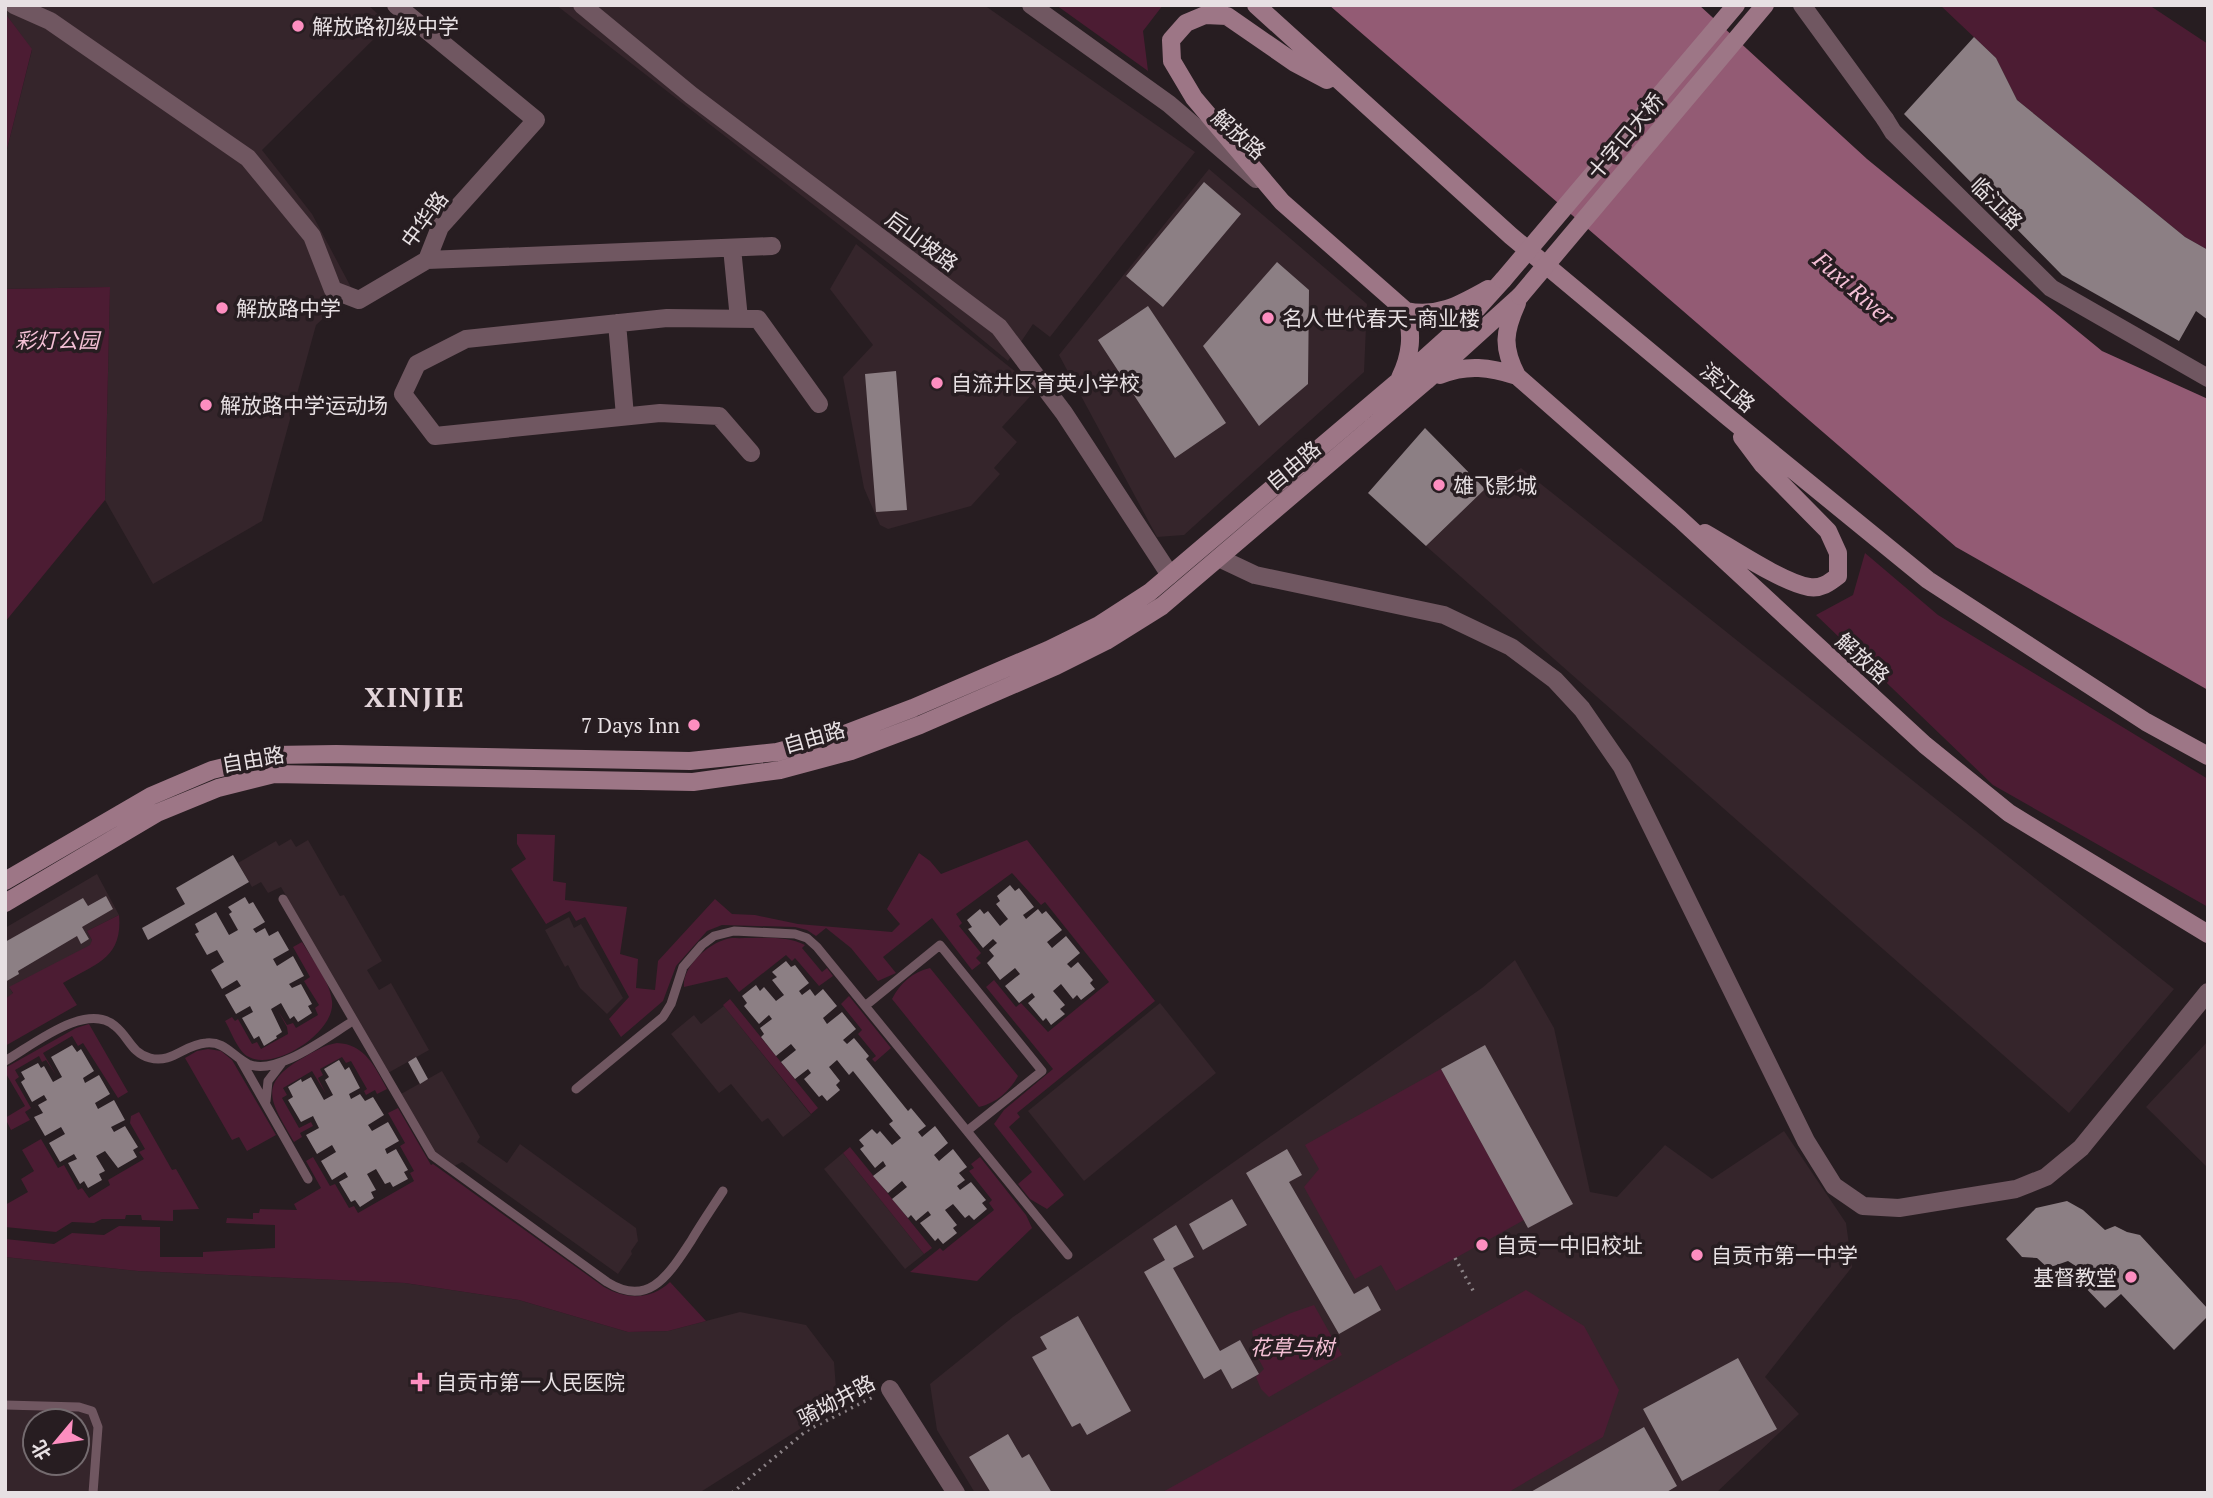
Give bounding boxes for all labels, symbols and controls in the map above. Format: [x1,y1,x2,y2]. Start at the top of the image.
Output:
place label: 解放路初级中学 [312,12,459,40]
marker: 解放路初级中学 [290,18,306,34]
street label: 十字口大桥 [1581,87,1669,185]
street label: 解放路 [1206,103,1272,165]
street label: 临江路 [1965,171,2029,235]
street label: 中华路 [394,185,454,253]
street label: 后山坡路 [880,205,964,277]
water label: Fuxi River [1806,244,1902,332]
place label: 解放路中学 [236,294,341,322]
marker: 解放路中学 [214,300,230,316]
place label: 名人世代春天-商业楼 [1282,304,1480,332]
marker: 名人世代春天-商业楼 [1260,310,1276,326]
park label: 彩灯公园 [15,326,102,354]
street label: 滨江路 [1695,356,1761,418]
place label: 自流井区育英小学校 [951,369,1140,397]
marker: 自流井区育英小学校 [929,375,945,391]
place label: 解放路中学运动场 [220,391,388,419]
marker: 解放路中学运动场 [198,397,214,413]
street label: 自由路 [1260,434,1326,496]
place label: 雄飞影城 [1453,471,1537,499]
marker: 雄飞影城 [1431,477,1447,493]
street label: 解放路 [1830,627,1896,689]
district label: XINJIE [364,678,466,715]
place label: 7 Days Inn [581,711,681,739]
street label: 自由路 [780,715,848,759]
marker: 7 Days Inn [686,717,702,733]
street label: 自由路 [220,740,286,778]
place label: 自贡一中旧校址 [1496,1231,1643,1259]
marker: 自贡一中旧校址 [1474,1237,1490,1253]
place label: 自贡市第一中学 [1711,1241,1858,1269]
marker: 自贡市第一中学 [1689,1247,1705,1263]
place label: 基督教堂 [2033,1263,2117,1291]
marker: 基督教堂 [2123,1269,2139,1285]
park label: 花草与树 [1250,1333,1337,1361]
place label: 自贡市第一人民医院 [436,1368,625,1396]
street label: 骑坳井路 [792,1368,880,1432]
marker: 自贡市第一人民医院 [410,1372,430,1392]
north arrow [21,1407,91,1477]
text: 北 [25,1436,56,1465]

